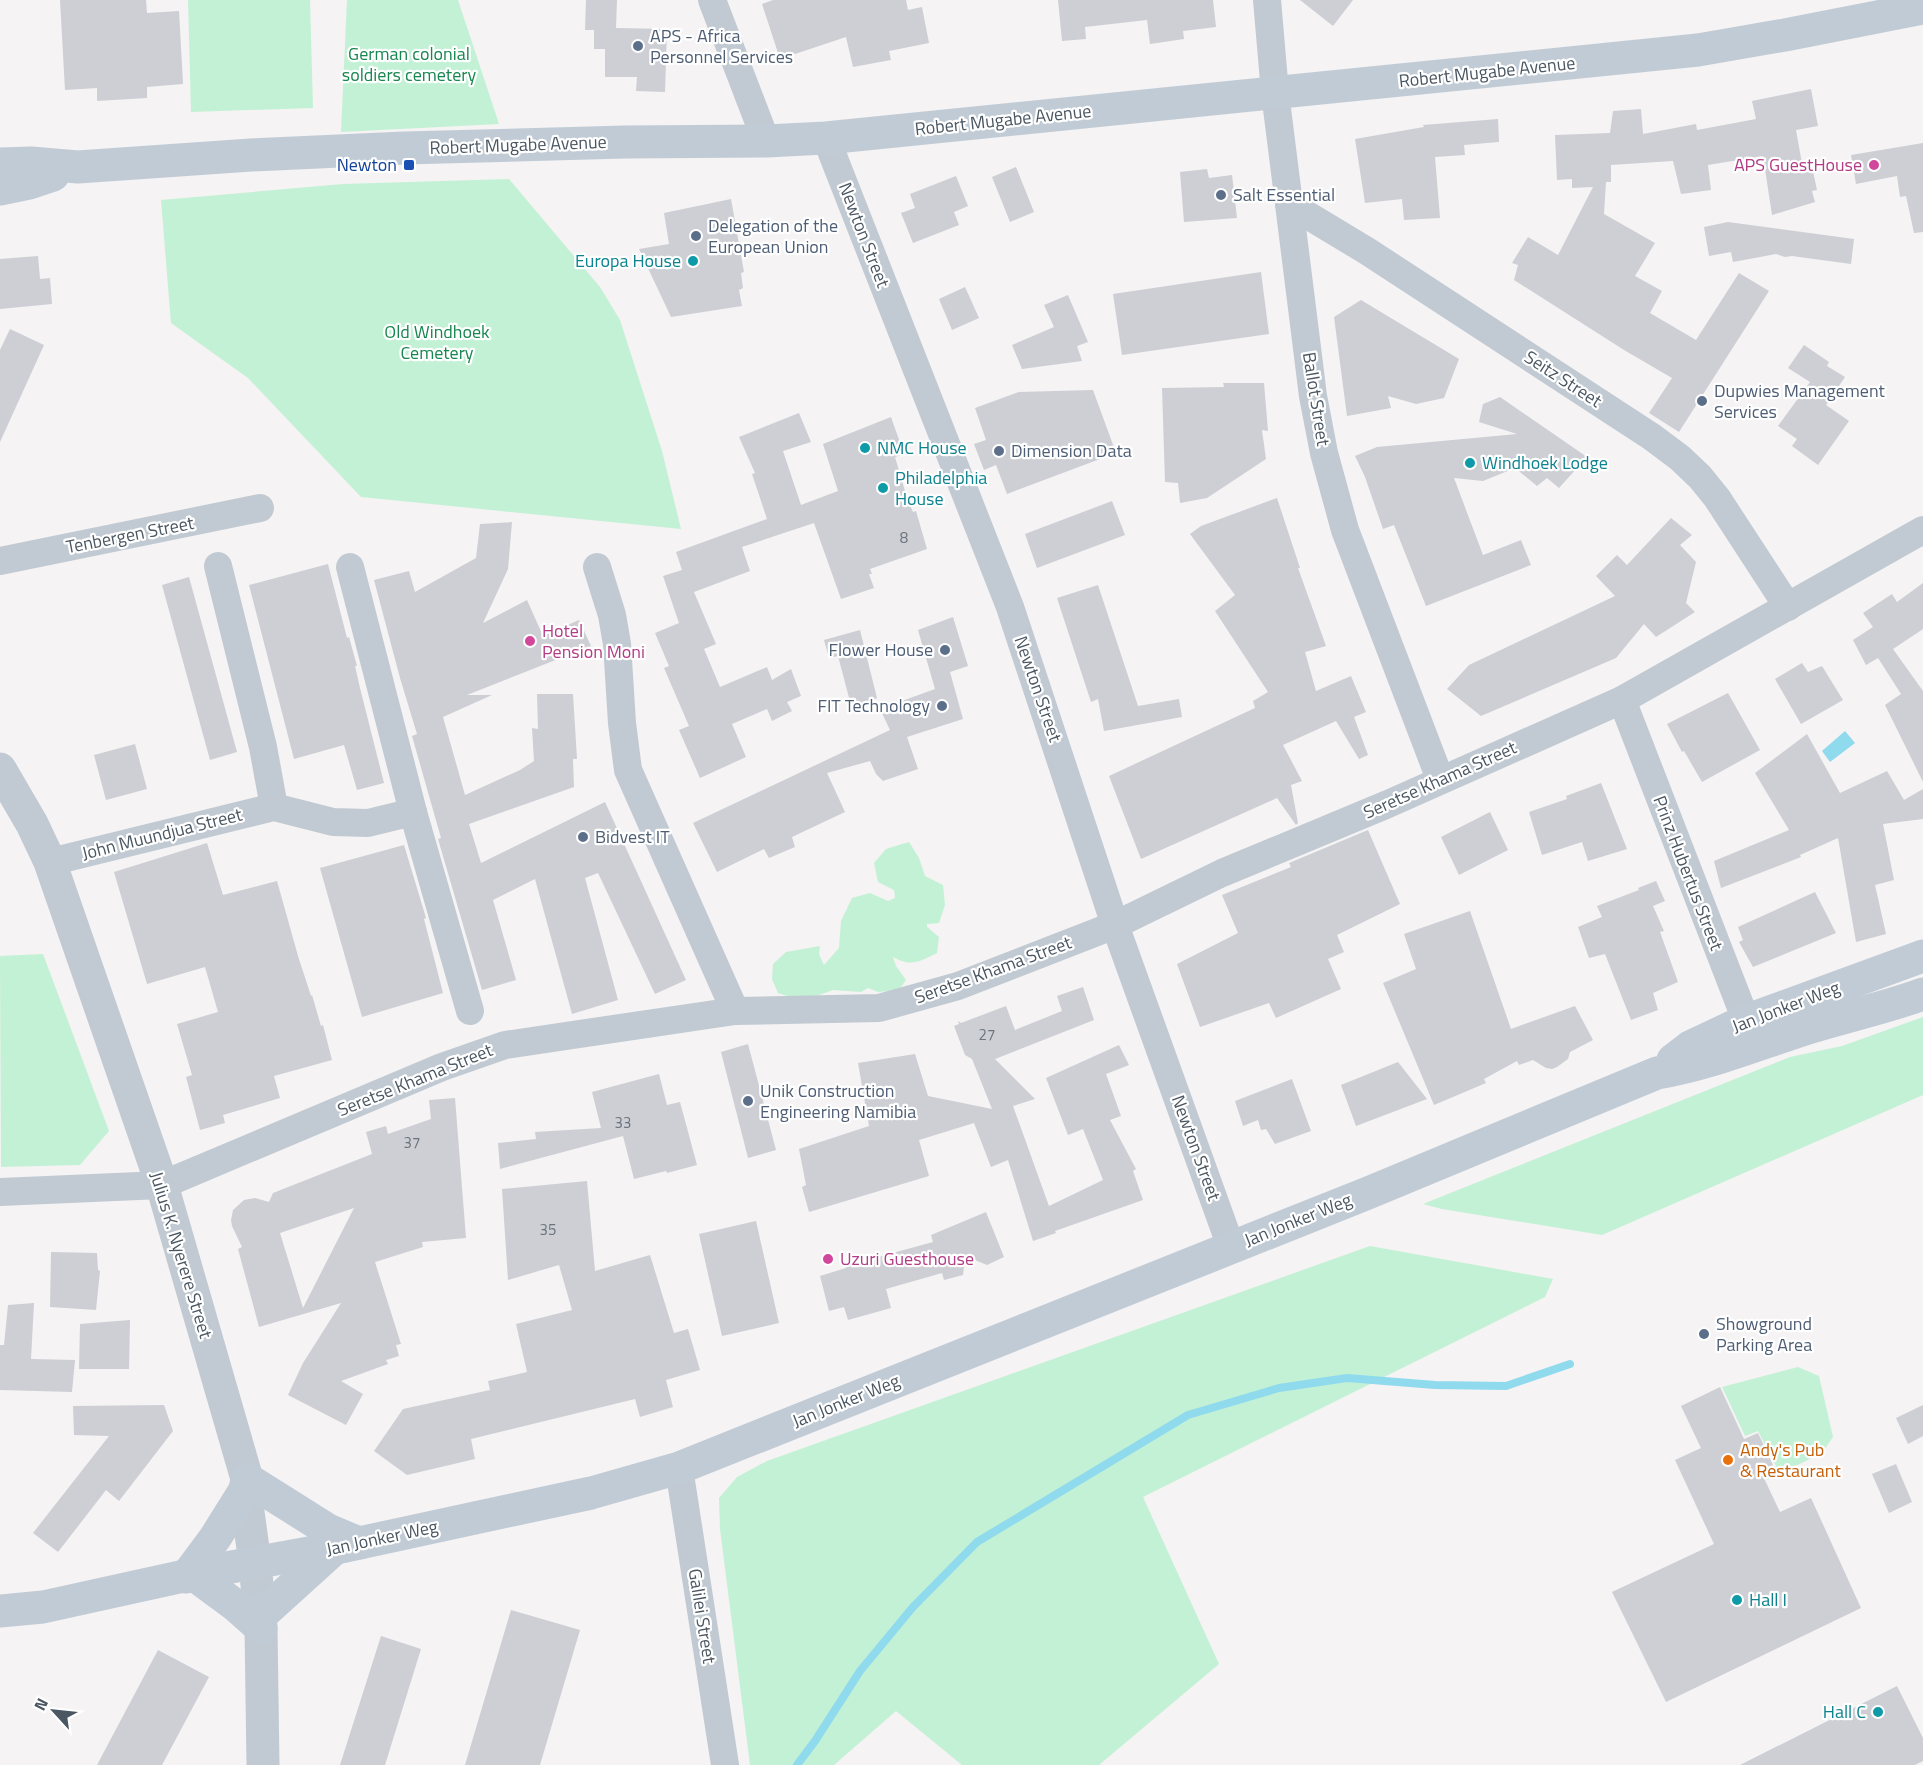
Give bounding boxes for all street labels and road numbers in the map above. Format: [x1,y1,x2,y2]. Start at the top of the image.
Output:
street label: Robert Mugabe Avenue [1397,49,1577,94]
street label: Robert Mugabe Avenue [913,97,1093,142]
street label: Robert Mugabe Avenue [429,128,607,161]
street label: Newton Street [832,178,897,292]
street label: Seitz Street [1519,343,1608,414]
street label: Ballot Street [1296,350,1337,448]
street label: Tenbergen Street [64,509,197,560]
street label: Newton Street [1008,632,1069,746]
street label: Seretse Khama Street [1359,733,1521,825]
street label: Prinz Hubertus Street [1647,792,1731,955]
street label: John Muundjua Street [79,800,245,866]
street label: Seretse Khama Street [911,928,1076,1010]
street label: Jan Jonker Weg [1728,974,1844,1040]
street label: Seretse Khama Street [333,1036,497,1123]
street label: Newton Street [1165,1091,1228,1205]
street label: Julius K. Nyerere Street [143,1168,220,1342]
street label: Jan Jonker Weg [1240,1186,1356,1253]
street label: Jan Jonker Weg [788,1367,904,1434]
street label: Jan Jonker Weg [323,1512,440,1563]
street label: Galilei Street [682,1567,723,1666]

